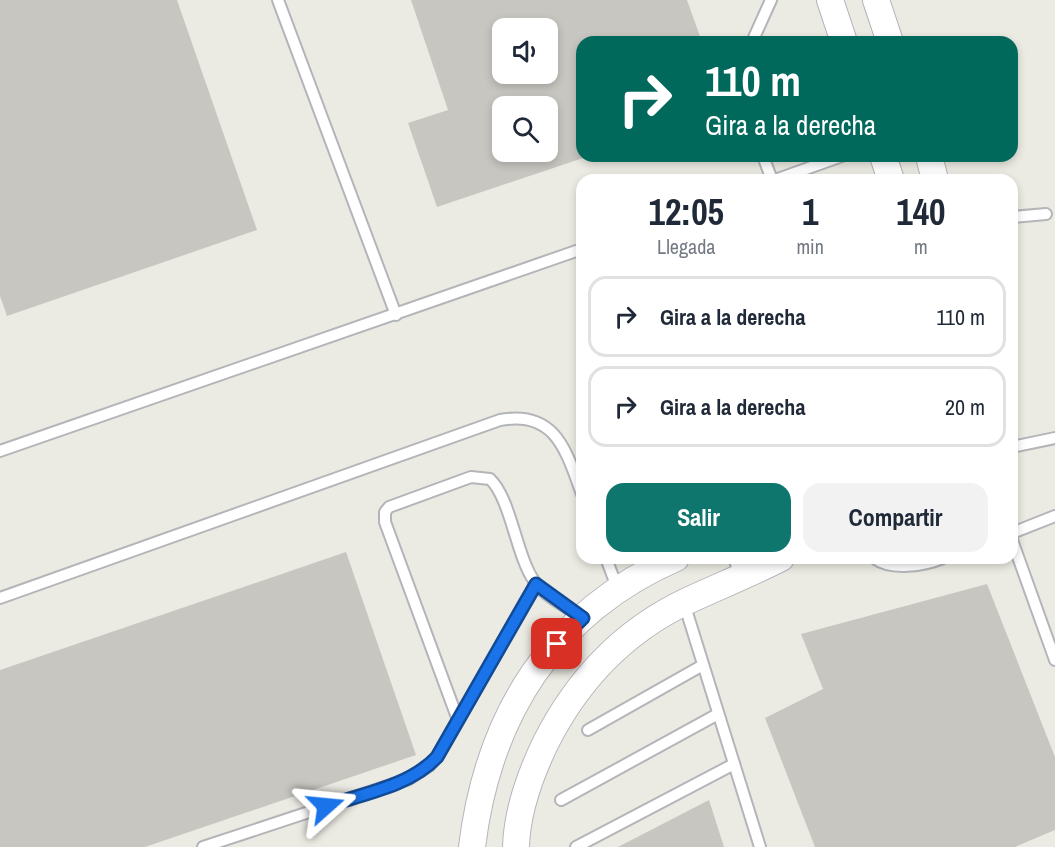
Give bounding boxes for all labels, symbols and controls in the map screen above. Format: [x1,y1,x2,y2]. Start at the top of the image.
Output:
map controls [492,18,558,162]
button: sound [492,18,558,84]
text: 110 m [705,53,801,109]
icon: right [606,60,684,138]
button: search [492,96,558,162]
text: Gira a la derecha [705,107,876,143]
text: 12:05 [648,188,724,236]
text: 1 [802,188,818,236]
text: 140 [896,188,946,236]
text: Llegada [657,233,715,260]
text: min [796,233,824,260]
text: m [914,233,928,260]
icon: right [609,300,642,333]
text: Gira a la derecha [660,302,805,332]
text: 110 m [936,302,985,332]
icon: right [609,390,642,423]
text: Gira a la derecha [660,392,805,422]
text: 20 m [945,392,985,422]
button: Salir [606,483,791,552]
button: Compartir [803,483,988,552]
pin [531,618,582,669]
icon: arrive [540,627,573,660]
position arrow [294,774,358,838]

